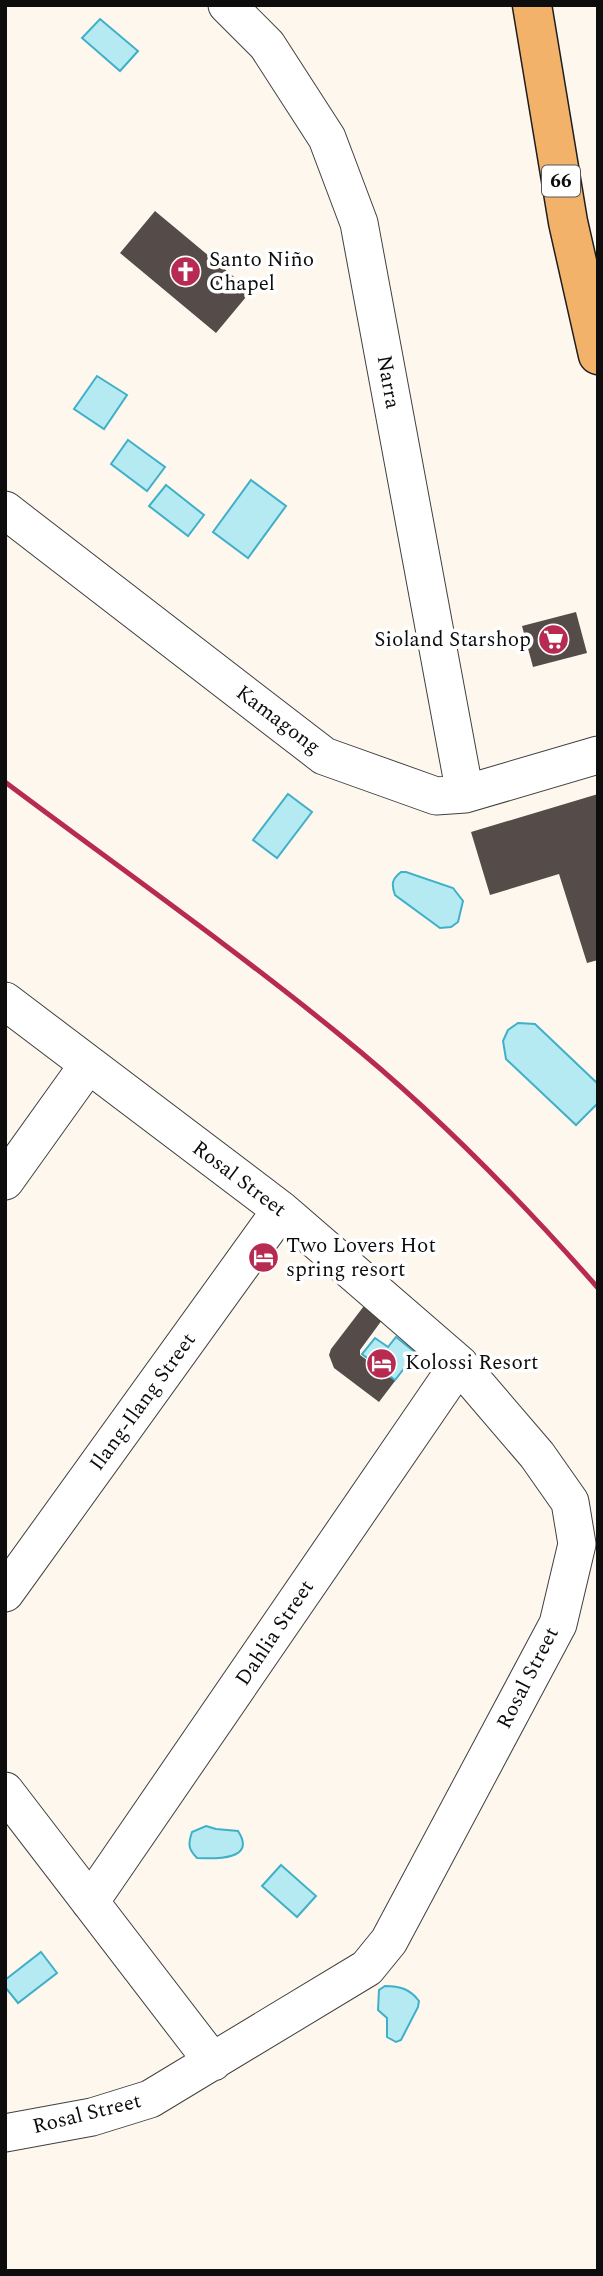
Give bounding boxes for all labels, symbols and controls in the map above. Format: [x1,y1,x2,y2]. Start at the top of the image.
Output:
road number: 66 [542,166,580,196]
place label: Santo Niño Chapel [209,244,314,300]
church icon: Santo Niño Chapel [169,255,203,289]
street label: Narra [368,353,409,412]
supermarket icon: Sioland Starshop [537,623,571,657]
place label: Sioland Starshop [374,624,531,656]
street label: Kamagong [229,677,327,763]
street label: Rosal Street [185,1133,293,1225]
place label: Two Lovers Hot spring resort [286,1230,436,1286]
hotel icon: Two Lovers Hot spring resort [246,1241,280,1275]
street label: Ilang-Ilang Street [82,1326,204,1478]
hotel icon: Kolossi Resort [365,1346,399,1380]
place label: Kolossi Resort [405,1347,539,1379]
street label: Dahlia Street [228,1573,322,1693]
street label: Rosal Street [489,1621,567,1735]
street label: Rosal Street [29,2085,145,2143]

